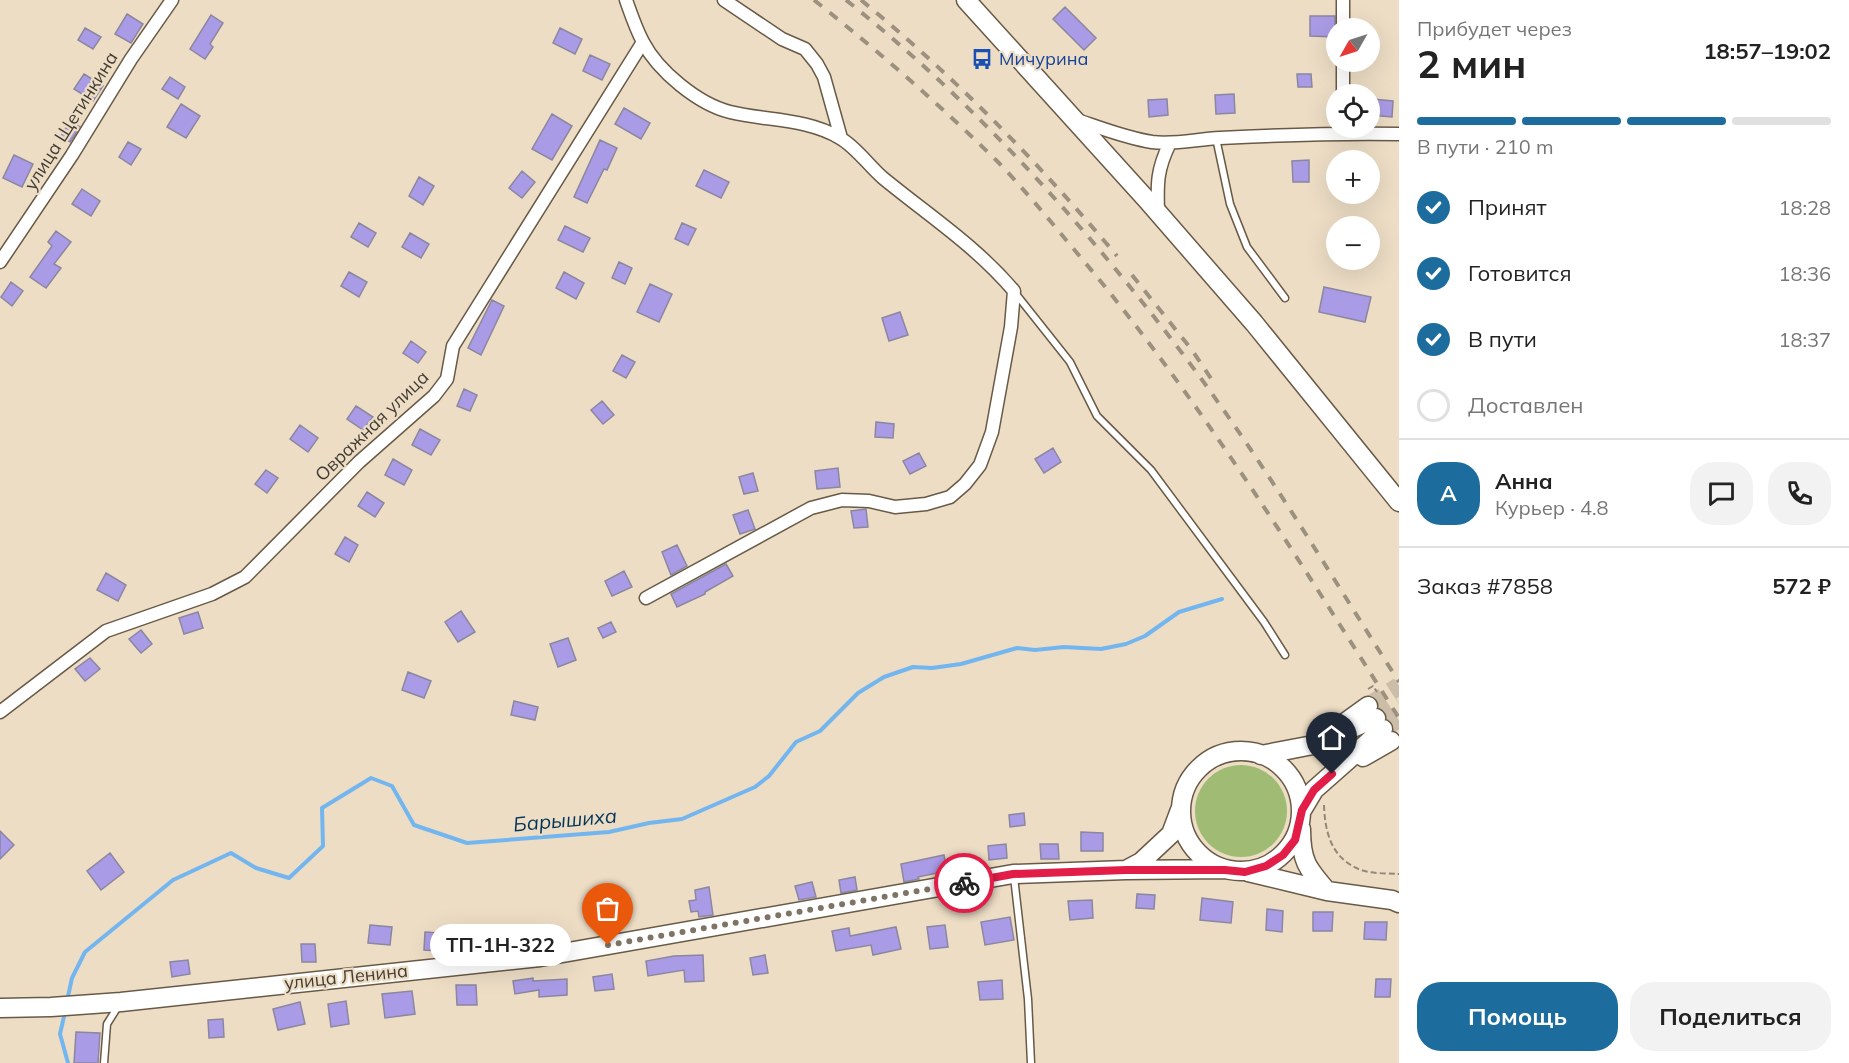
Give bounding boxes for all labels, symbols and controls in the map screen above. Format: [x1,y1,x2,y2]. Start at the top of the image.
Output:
text: Прибудет через [1417,16,1572,41]
north arrow [1326,18,1380,72]
map controls [1326,18,1380,270]
text: 18:57–19:02 [1703,37,1831,65]
text: 2 мин [1417,39,1526,88]
street label: улица Щетинкина [19,47,122,194]
bus stop icon: Мичурина [970,47,994,71]
place label: Мичурина [999,47,1088,70]
button: locate [1326,84,1380,138]
text: В пути · 210 m [1417,134,1553,159]
button: + [1326,150,1380,204]
icon: check [1417,191,1450,224]
text: Принят [1468,193,1547,221]
text: 18:28 [1778,195,1831,220]
button: − [1326,216,1380,270]
icon: check [1417,257,1450,290]
text: Готовится [1468,259,1572,287]
text: 18:36 [1778,261,1831,286]
icon: check [1417,323,1450,356]
text: В пути [1468,325,1537,353]
text: 18:37 [1778,327,1831,352]
street label: Овражная улица [310,366,433,486]
text: Доставлен [1468,391,1584,419]
button: chat [1690,462,1753,525]
button: phone [1768,462,1831,525]
text: Анна [1495,467,1553,495]
text: А [1440,479,1457,507]
text: Курьер · 4.8 [1495,495,1609,520]
text: Заказ #7858 [1417,572,1553,600]
text: 572 ₽ [1772,572,1831,600]
pin [1306,712,1357,774]
icon: home [1315,721,1348,754]
water label: Барышиха [512,803,618,836]
courier [934,853,994,913]
icon: bike [948,867,981,900]
pin [582,883,633,945]
icon: bag [591,892,624,925]
callout: ТП-1Н-322 [431,924,572,966]
text: ТП-1Н-322 [446,932,555,957]
street label: улица Ленина [283,959,409,994]
button: Помощь [1417,982,1618,1051]
button: Поделиться [1630,982,1831,1051]

